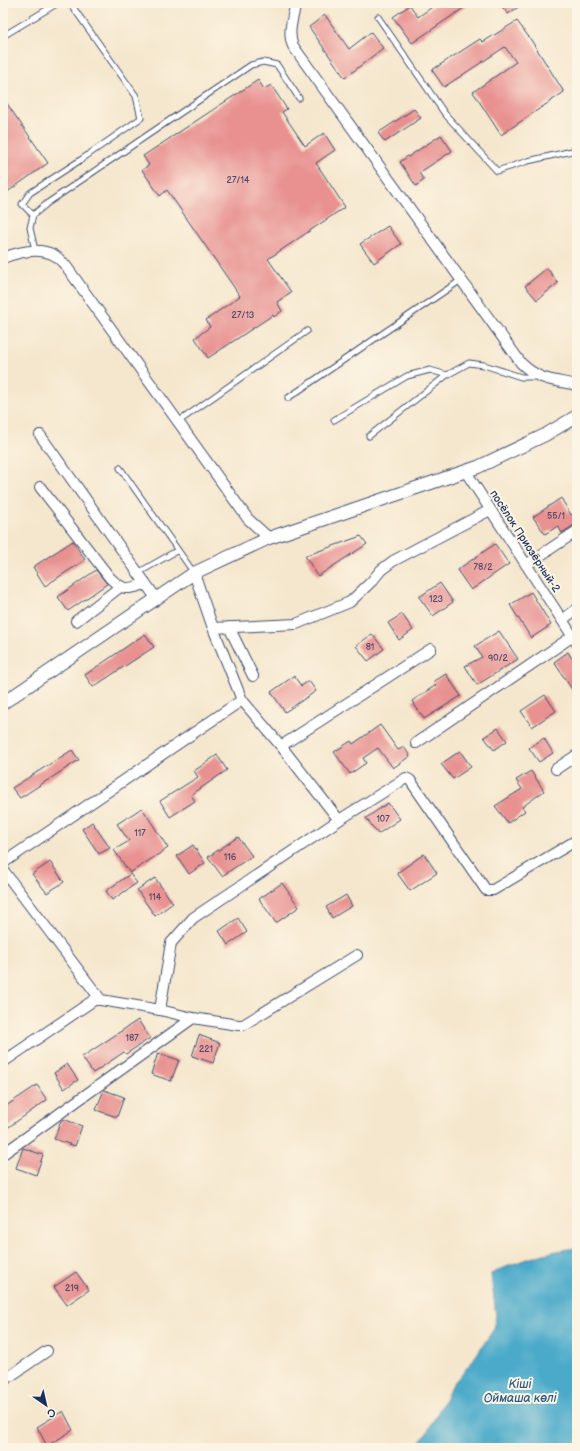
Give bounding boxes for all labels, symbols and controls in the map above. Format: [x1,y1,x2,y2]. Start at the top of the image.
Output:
house number: 27/14 [227,175,250,186]
house number: 27/13 [232,310,255,321]
street label: посёлок Приозёрный-2 [487,488,563,595]
house number: 55/1 [547,511,565,522]
house number: 78/2 [473,562,493,573]
house number: 123 [429,594,444,605]
house number: 81 [366,642,374,653]
house number: 90/2 [488,653,509,664]
house number: 107 [376,814,390,825]
house number: 117 [134,828,146,839]
house number: 116 [224,852,237,863]
house number: 114 [149,892,162,903]
house number: 187 [125,1033,139,1044]
house number: 221 [199,1044,213,1055]
house number: 219 [65,1283,79,1294]
water label: Кіші Оймаша көлi [484,1377,558,1406]
north arrow [26,1385,66,1425]
text: С [44,1405,58,1421]

